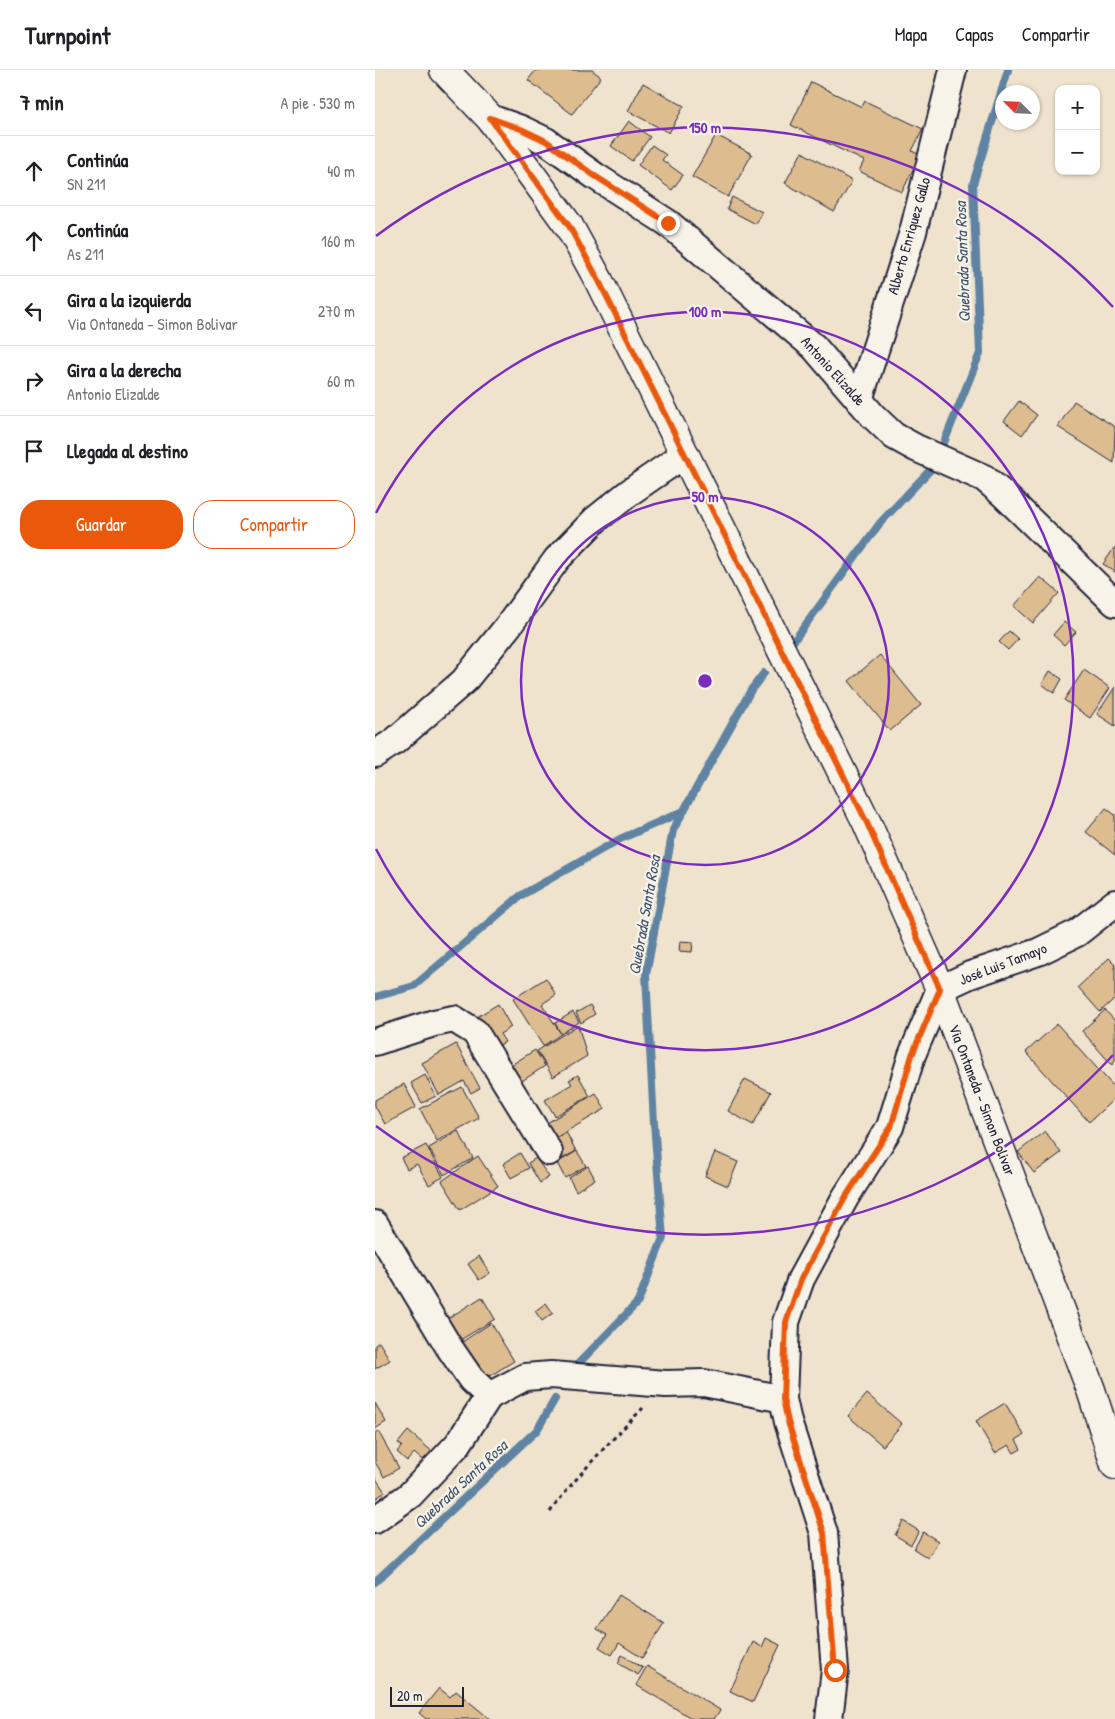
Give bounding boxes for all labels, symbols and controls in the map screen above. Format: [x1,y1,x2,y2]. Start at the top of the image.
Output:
text: Turnpoint [25,19,110,51]
text: Mapa [895,22,927,47]
text: Capas [955,22,994,47]
text: Compartir [1022,22,1090,47]
north arrow [995,85,1040,130]
map controls [1055,85,1100,175]
button: + [1055,85,1100,130]
text: 7 min [20,88,64,117]
text: A pie · 530 m [280,92,355,114]
text: 150 m [689,117,721,138]
button: − [1055,130,1100,175]
text: Continúa [67,147,128,173]
icon: ahead [20,157,48,185]
text: 40 m [327,160,355,182]
text: SN 211 [67,173,106,195]
street label: Alberto Enriquez Gallo [882,175,935,297]
water label: Quebrada Santa Rosa [949,199,975,323]
route end [657,212,680,235]
text: Continúa [67,217,128,243]
icon: ahead [20,227,48,255]
text: 160 m [321,230,355,252]
text: As 211 [67,243,104,265]
text: Gira a la izquierda [67,287,191,313]
icon: left [20,297,48,325]
text: 270 m [318,300,355,322]
text: 100 m [689,301,721,322]
text: Via Ontaneda - Simon Bolivar [67,313,238,335]
street label: Antonio Elizalde [796,331,870,410]
text: Gira a la derecha [67,357,181,383]
icon: right [20,367,48,395]
text: 60 m [327,370,355,392]
text: Antonio Elizalde [67,383,160,405]
icon: arrive [20,437,48,465]
text: Llegada al destino [67,438,188,464]
text: 50 m [692,486,718,507]
button: Guardar [20,500,183,549]
button: Compartir [193,500,355,549]
centre of rings [696,672,714,690]
water label: Quebrada Santa Rosa [623,852,666,976]
street label: José Luis Tamayo [956,937,1050,990]
street label: Via Ontaneda - Simon Bolivar [944,1021,1021,1179]
water label: Quebrada Santa Rosa [408,1434,513,1533]
route start [824,1659,847,1682]
scale bar [390,1684,464,1707]
text: 20 m [397,1686,423,1705]

